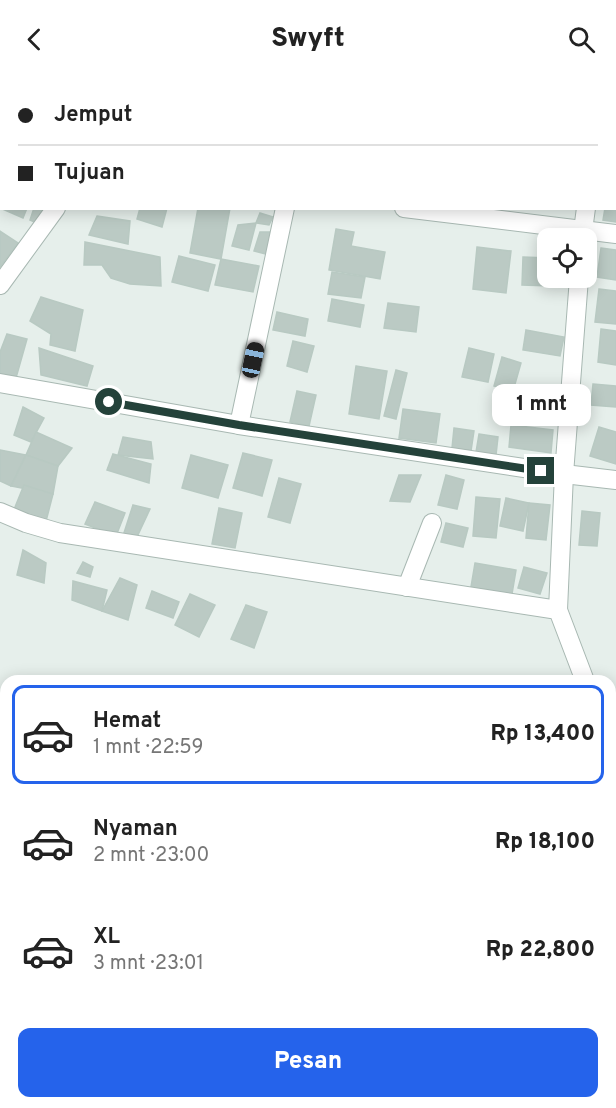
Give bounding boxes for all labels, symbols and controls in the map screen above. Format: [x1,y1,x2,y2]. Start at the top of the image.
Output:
text: Swyft [271,22,345,56]
icon: back [18,23,51,56]
icon: search [565,23,598,56]
text: Jemput [54,102,132,129]
text: Tujuan [54,160,125,187]
map controls [537,228,597,288]
button: locate [537,228,597,288]
car [240,341,266,379]
callout: 1 mnt [492,384,590,426]
route start [95,388,122,415]
text: 1 mnt [516,392,567,418]
route end [527,457,554,484]
icon: car [21,708,75,762]
text: Hemat [93,708,161,735]
text: Rp 13,400 [490,721,595,748]
text: 1 mnt · 22:59 [93,735,203,761]
icon: car [21,816,75,870]
text: Nyaman [93,816,178,843]
text: Rp 18,100 [495,829,595,856]
text: 2 mnt · 23:00 [93,843,209,869]
icon: car [21,924,75,978]
text: XL [93,924,120,951]
text: Rp 22,800 [486,937,595,964]
text: 3 mnt · 23:01 [93,951,204,977]
button: Pesan [18,1028,598,1097]

